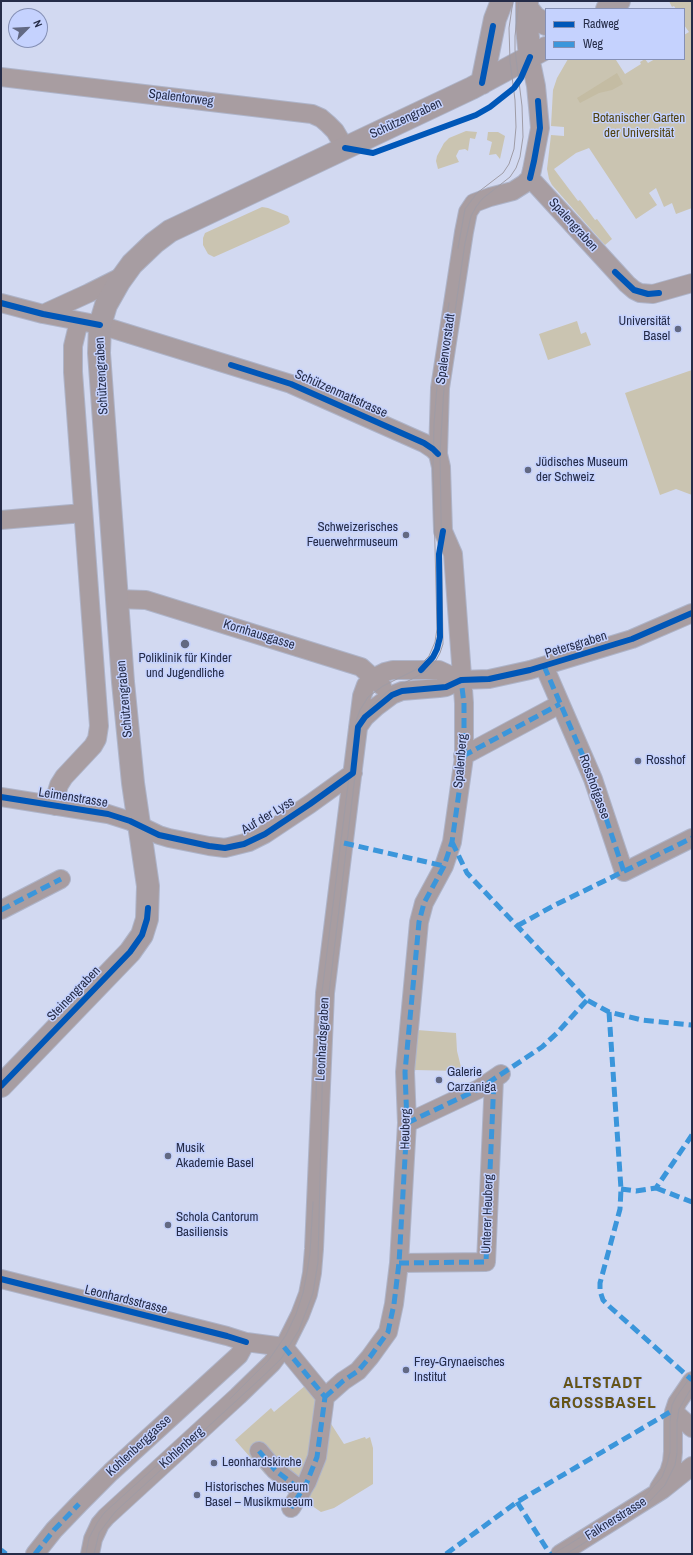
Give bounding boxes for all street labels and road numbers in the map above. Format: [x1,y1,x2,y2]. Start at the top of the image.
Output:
street label: Spalentorweg [148,86,214,110]
street label: Schützengraben [368,96,444,142]
street label: Spalengraben [545,195,601,255]
street label: Spalenvorstadt [433,313,459,385]
street label: Schützengraben [92,337,112,415]
street label: Schützenmattstrasse [292,367,390,421]
street label: Kornhausgasse [221,617,297,653]
street label: Petersgraben [543,628,609,662]
street label: Schützengraben [114,660,136,738]
street label: Spalenberg [451,733,471,789]
street label: Rosshofgasse [575,753,613,821]
street label: Leimenstrasse [37,785,109,811]
street label: Auf der Lyss [239,794,297,838]
street label: Steinengraben [44,963,104,1025]
street label: Leonhardsgraben [313,997,333,1081]
street label: Heuberg [398,1108,414,1150]
street label: Unterer Heuberg [479,1174,497,1254]
street label: Leonhardsstrasse [83,1282,169,1318]
street label: Kohlenberggasse [103,1412,175,1480]
street label: Kohlenberg [157,1424,207,1472]
street label: Falknerstrasse [582,1494,650,1544]

